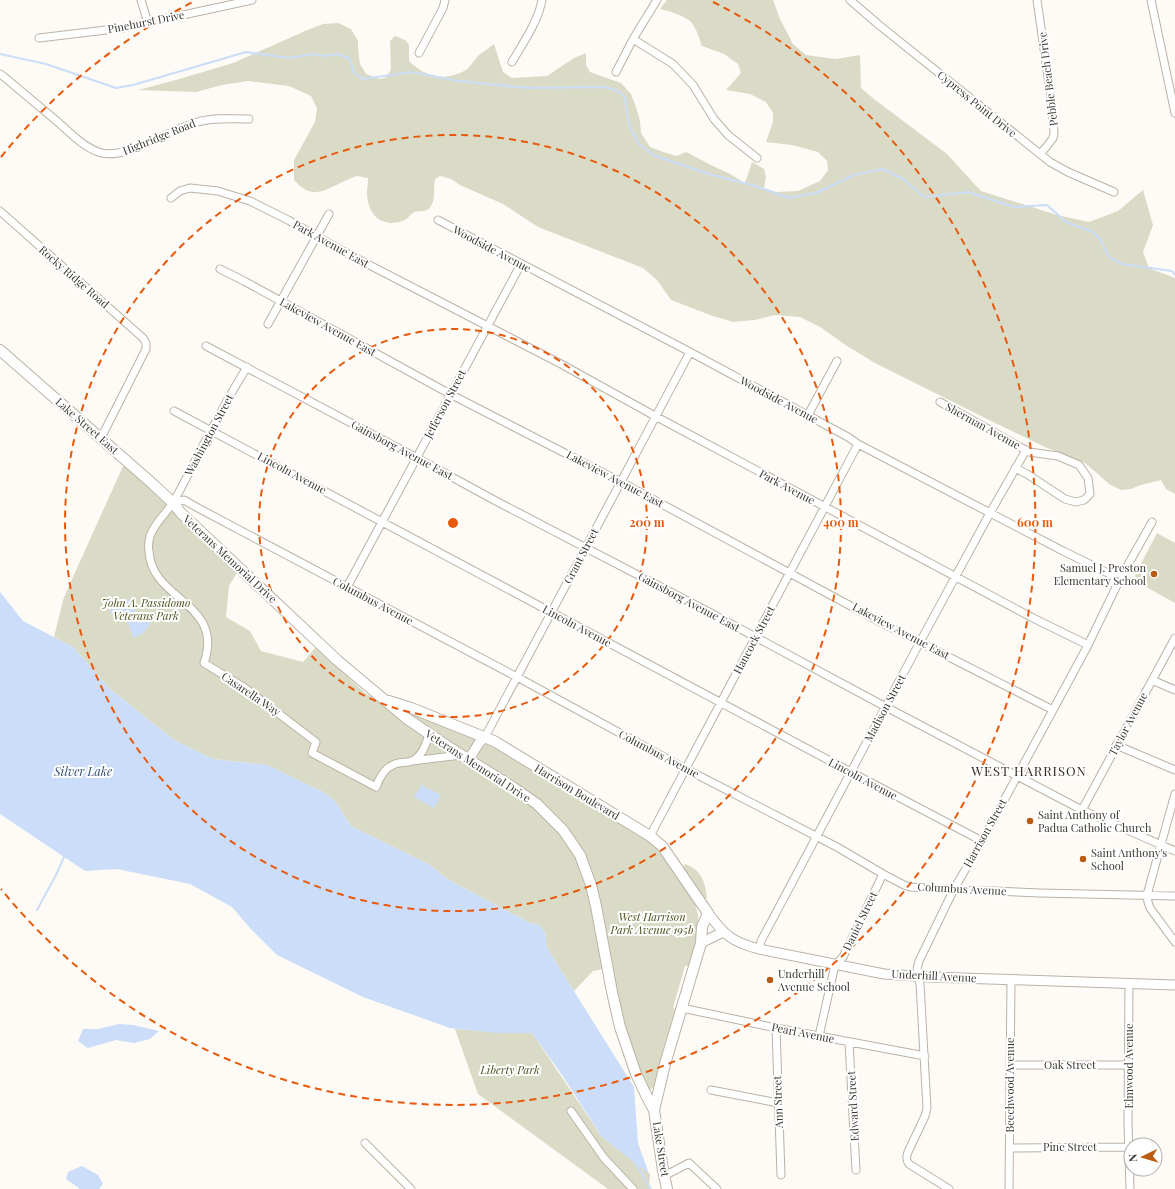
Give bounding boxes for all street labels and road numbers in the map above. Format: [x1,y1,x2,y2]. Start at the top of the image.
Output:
street label: Pinehurst Drive [106,7,186,36]
street label: Pebble Beach Drive [1034,31,1061,127]
street label: Cypress Point Drive [935,67,1020,140]
street label: Highridge Road [120,115,198,158]
street label: Park Avenue East [291,216,372,271]
street label: Woodside Avenue [450,221,534,276]
street label: Rocky Ridge Road [36,242,113,312]
street label: Lakeview Avenue East [277,294,379,359]
street label: Jefferson Street [420,367,469,442]
street label: Woodside Avenue [737,372,821,427]
street label: Washington Street [180,391,236,479]
street label: Lake Street East [53,394,122,457]
street label: Sherman Avenue [943,399,1024,453]
street label: Gainsborg Avenue East [349,416,456,483]
street label: Lakeview Avenue East [564,447,666,511]
street label: Lincoln Avenue [255,448,330,497]
street label: Park Avenue [757,466,818,508]
street label: Veterans Memorial Drive [179,511,281,606]
street label: Grant Street [560,525,601,586]
street label: Gainsborg Avenue East [636,568,743,635]
street label: Columbus Avenue [330,573,416,628]
street label: Lakeview Avenue East [850,599,952,663]
street label: Lincoln Avenue [540,601,615,650]
street label: Hancock Street [729,603,778,677]
street label: Casarella Way [219,668,284,719]
street label: Madison Street [860,671,909,744]
street label: Taylor Avenue [1105,689,1151,758]
street label: Veterans Memorial Drive [422,725,534,806]
street label: Columbus Avenue [616,726,702,781]
street label: Lincoln Avenue [826,754,901,803]
street label: Harrison Boulevard [532,760,623,823]
street label: Harrison Street [959,796,1010,870]
street label: Columbus Avenue [917,879,1007,898]
street label: Daniel Street [839,889,880,953]
street label: Underhill Avenue [891,966,977,985]
street label: Pearl Avenue [770,1019,836,1046]
street label: Elmwood Avenue [1121,1023,1136,1109]
street label: Beechwood Avenue [1002,1037,1017,1133]
street label: Oak Street [1044,1057,1096,1072]
street label: Edward Street [843,1070,862,1142]
street label: Ann Street [769,1075,786,1129]
street label: Lake Street [650,1120,673,1178]
street label: Pine Street [1043,1139,1097,1154]

